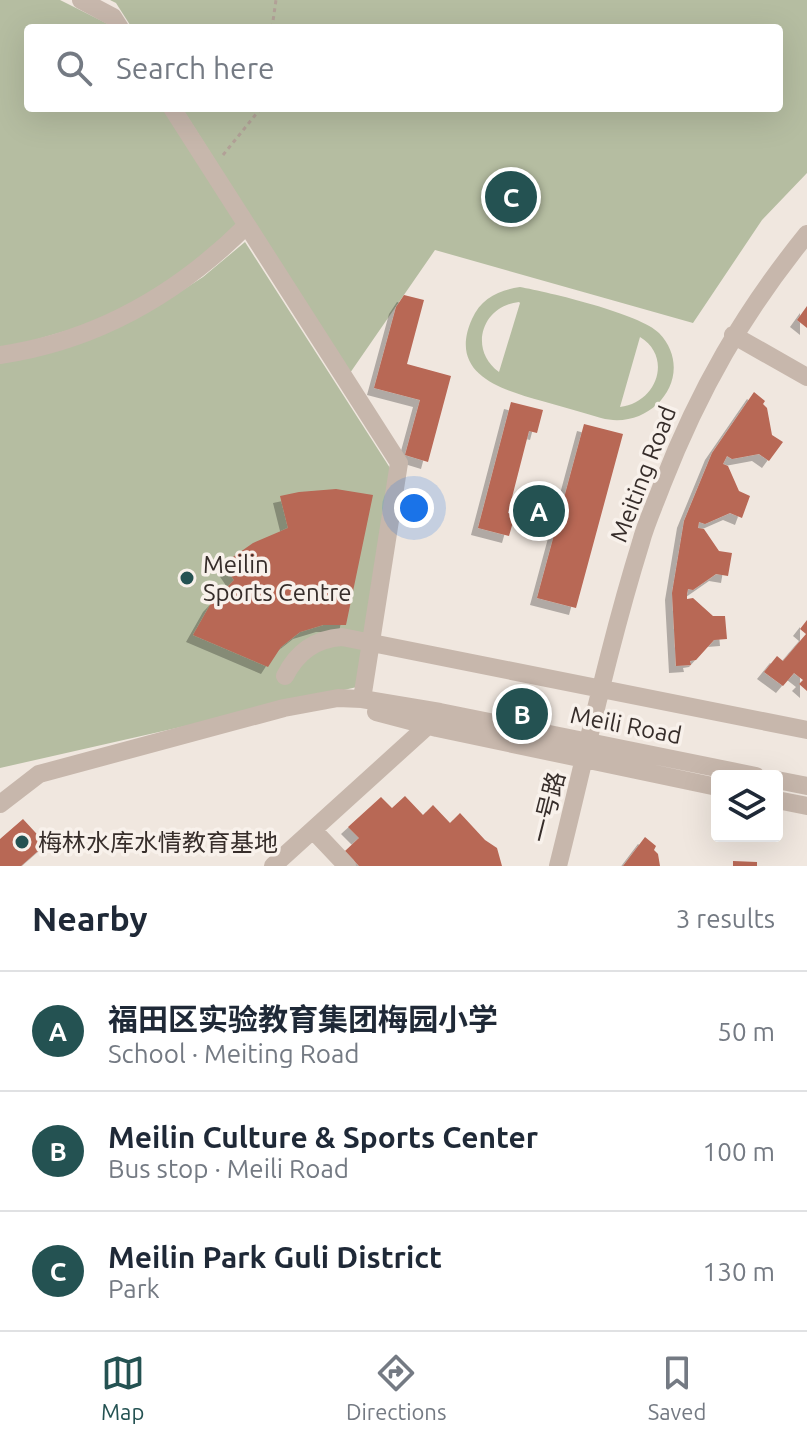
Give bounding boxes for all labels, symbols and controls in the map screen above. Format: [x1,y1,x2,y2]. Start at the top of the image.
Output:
search box [24,24,783,112]
icon: search [52,46,96,90]
text: Search here [116,51,275,85]
pin: C [485,167,537,227]
street label: Meiting Road [605,402,681,546]
pin: A [513,481,565,541]
your location [394,488,434,528]
place label: Meilin Sports Centre [203,551,352,606]
marker: Meilin Sports Centre [178,569,196,587]
pin: B [496,684,548,744]
street label: Meili Road [568,701,684,749]
street label: 一号路 [526,769,570,845]
map controls [711,770,783,842]
button: layers [711,770,783,842]
place label: 梅林水库水情教育基地 [38,829,278,856]
marker: 梅林水库水情教育基地 [13,833,31,851]
text: Nearby [32,899,147,937]
text: 3 results [676,904,775,933]
text: 福田区实验教育集团梅园小学 [108,1002,498,1036]
text: A [49,1017,67,1046]
text: 50 m [717,1017,775,1046]
text: School · Meiting Road [108,1039,360,1068]
text: Meilin Culture & Sports Center [108,1120,538,1154]
text: B [49,1137,67,1166]
text: 100 m [703,1137,775,1166]
text: Bus stop · Meili Road [108,1154,349,1183]
text: Meilin Park Guli District [108,1240,442,1274]
text: C [50,1257,66,1286]
text: 130 m [703,1257,775,1286]
text: Park [108,1274,160,1303]
tab: Map [101,1351,145,1424]
tab: Directions [346,1351,446,1424]
tab: Saved [648,1351,706,1424]

